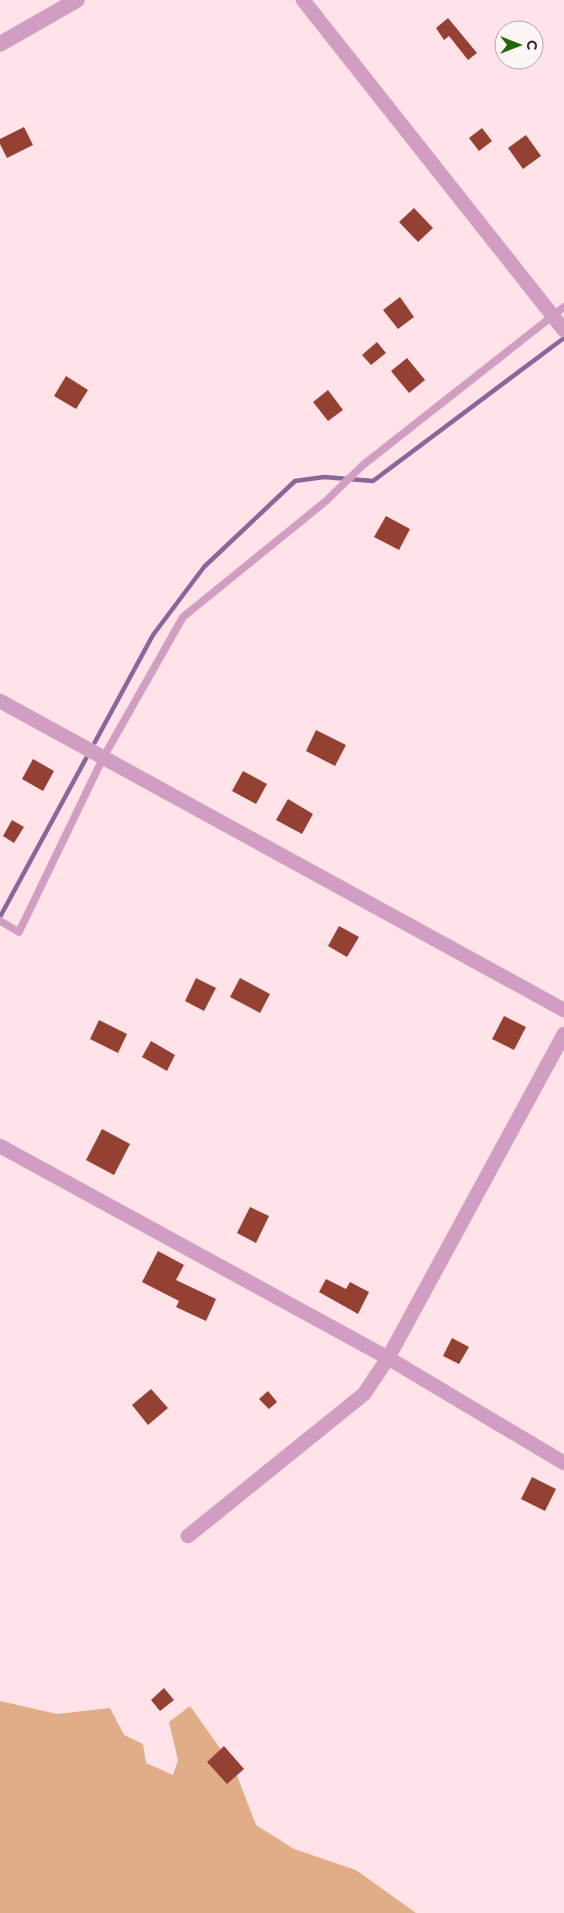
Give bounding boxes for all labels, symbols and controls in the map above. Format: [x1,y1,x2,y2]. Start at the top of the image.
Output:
north arrow [494,20,544,70]
text: С [523,40,541,50]

